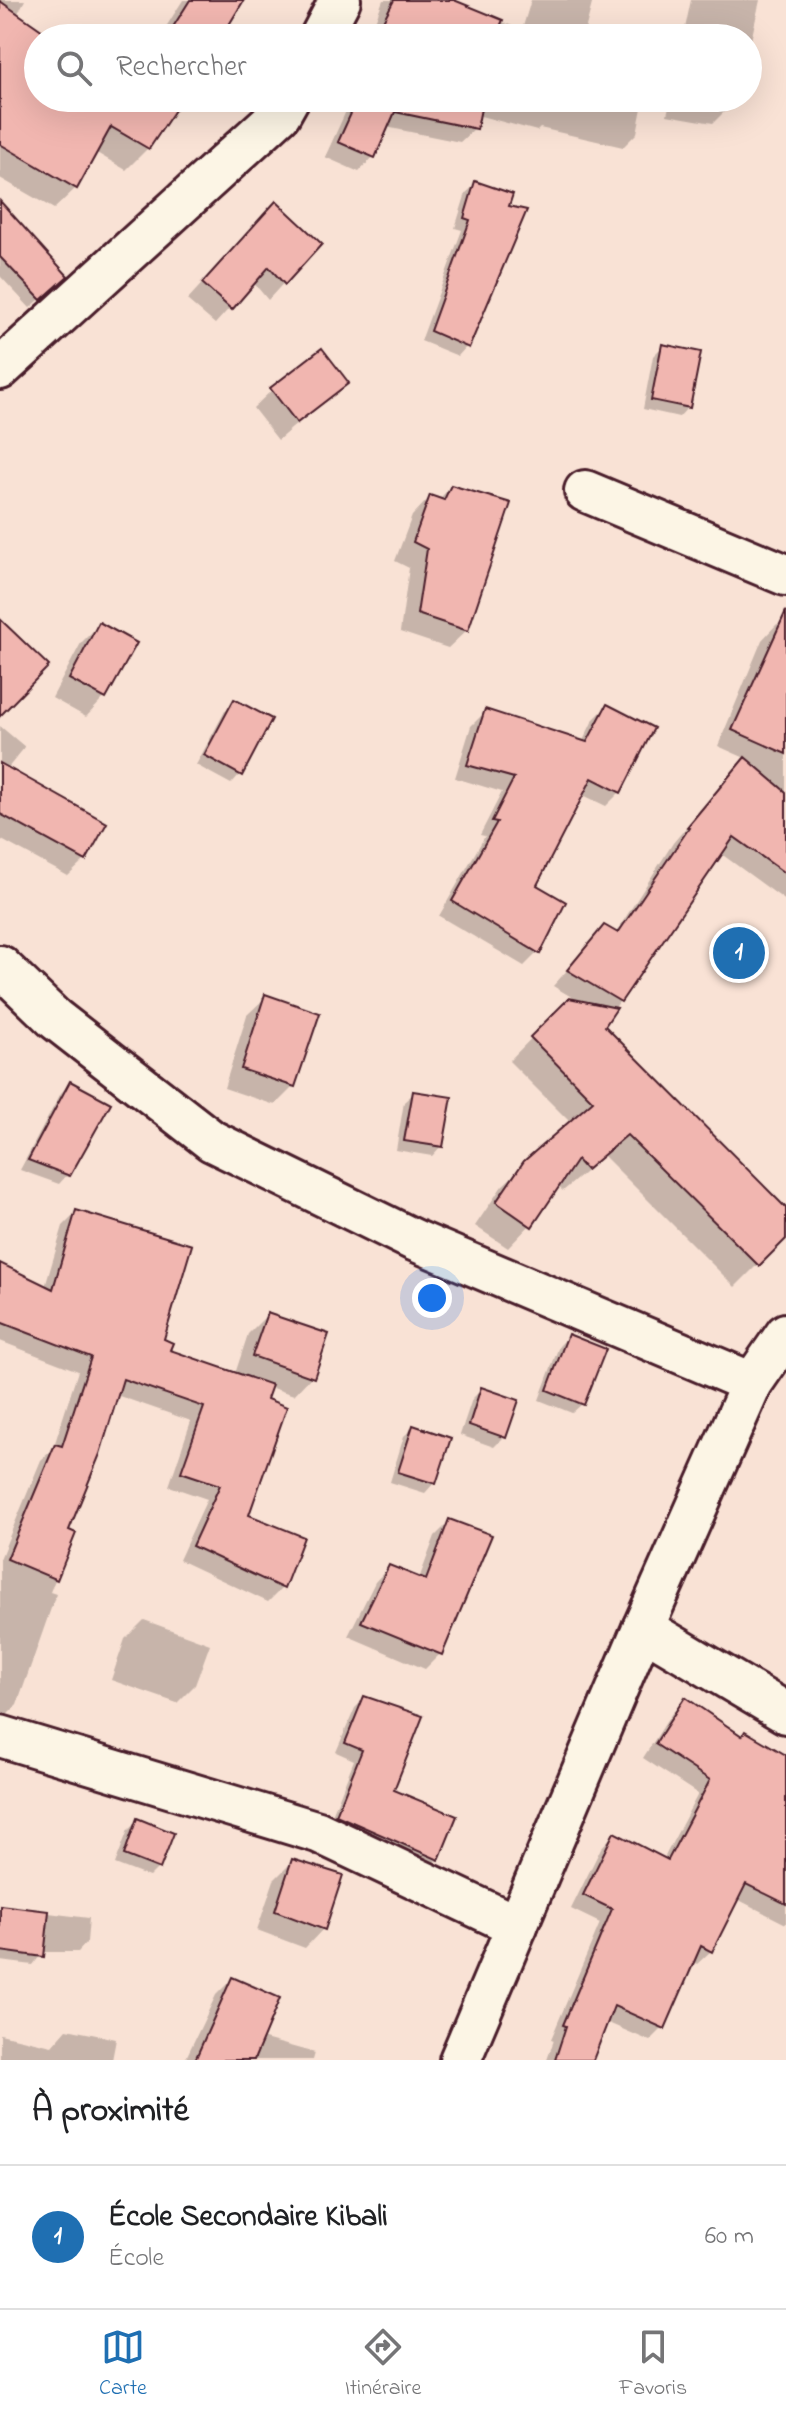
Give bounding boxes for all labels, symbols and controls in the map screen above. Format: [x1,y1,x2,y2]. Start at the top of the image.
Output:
search box [24,24,762,112]
icon: search [52,46,96,90]
text: Rechercher [116,46,247,90]
pin: 1 [713,923,765,983]
your location [412,1278,452,1318]
text: À proximité [32,2087,189,2137]
text: École Secondaire Kibali [108,2196,388,2240]
text: 1 [54,2218,62,2256]
text: 60 m [705,2218,754,2256]
text: École [108,2240,164,2278]
tab: Carte [99,2325,147,2405]
tab: Itinéraire [345,2325,421,2405]
tab: Favoris [619,2325,687,2405]

